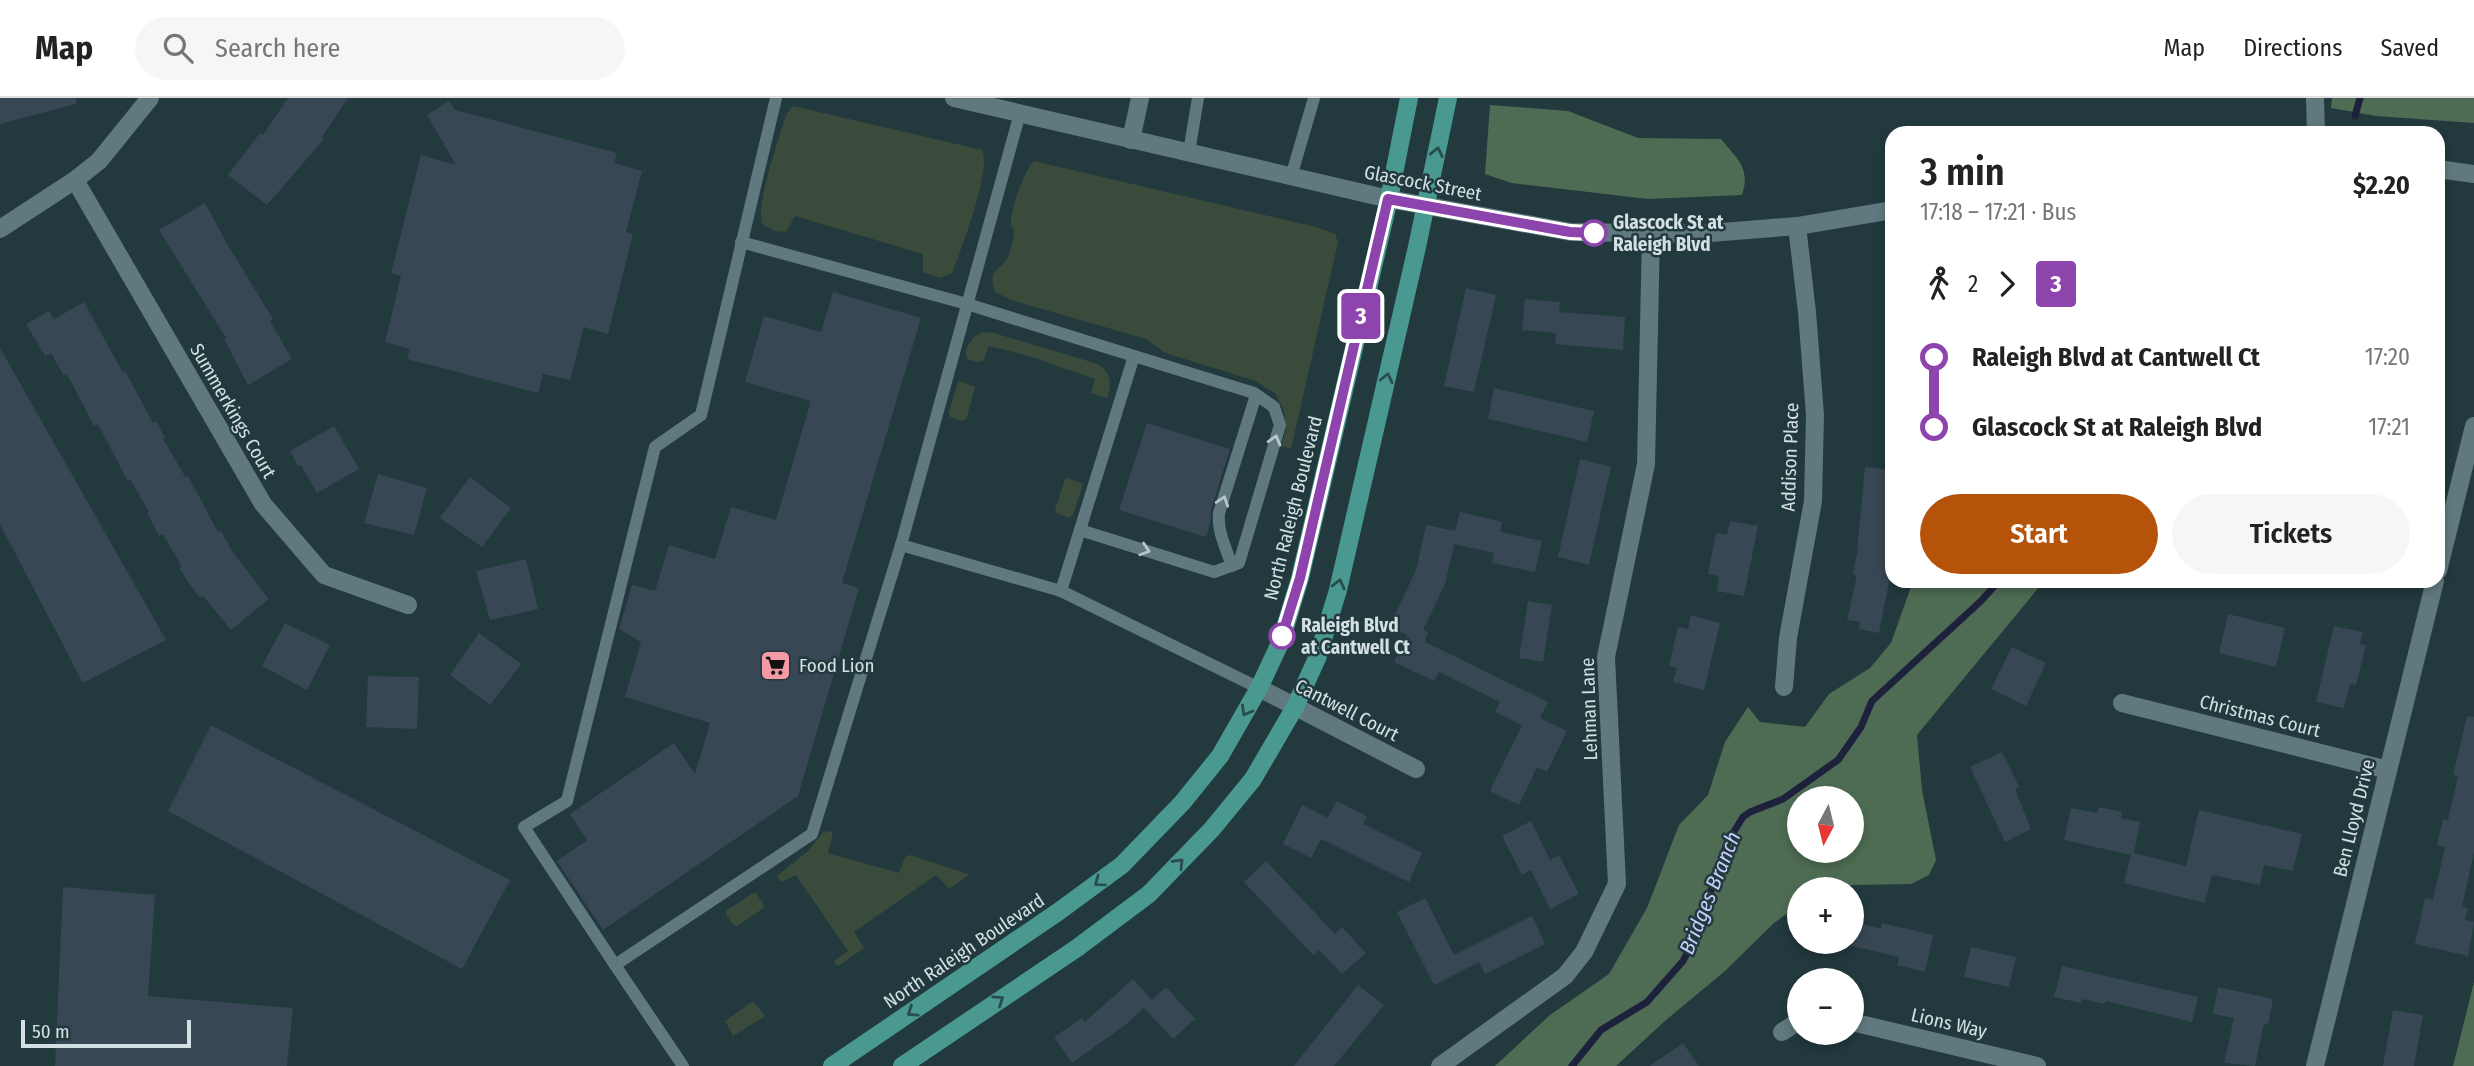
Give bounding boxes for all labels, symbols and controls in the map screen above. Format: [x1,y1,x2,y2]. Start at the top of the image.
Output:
search box [135,17,625,80]
text: Map [35,28,93,68]
icon: search [159,29,197,67]
text: Search here [215,33,340,64]
text: Map [2164,34,2205,62]
text: Directions [2243,34,2342,62]
text: Saved [2380,34,2439,62]
one-way arrow [1429,146,1444,158]
text: 3 min [1920,149,2005,195]
street label: Glascock Street [1362,160,1484,206]
text: $2.20 [2353,170,2410,201]
text: 17:18 – 17:21 · Bus [1920,198,2076,226]
place label: Glascock St at Raleigh Blvd [1613,211,1724,256]
marker: Glascock St at Raleigh Blvd [1581,220,1607,246]
icon: walk [1920,265,1958,303]
icon: forward [1988,265,2026,303]
text: 2 [1968,270,1978,298]
text: 3 [2050,270,2062,298]
line badge: 3 [1338,293,1384,339]
text: 3 [1355,302,1367,330]
street label: Summerkings Court [185,340,281,483]
text: Raleigh Blvd at Cantwell Ct [1972,342,2260,373]
text: 17:20 [2365,343,2410,371]
one-way arrow [1379,372,1394,384]
street label: Addison Place [1777,402,1803,512]
text: Glascock St at Raleigh Blvd [1972,412,2262,443]
text: 17:21 [2368,413,2410,441]
street label: North Raleigh Boulevard [1259,414,1327,602]
one-way arrow [1267,434,1282,446]
button: Start [1920,494,2158,574]
button: Tickets [2172,494,2410,574]
one-way arrow [1214,495,1229,507]
one-way arrow [1139,542,1151,556]
one-way arrow [1331,579,1345,591]
place label: Raleigh Blvd at Cantwell Ct [1301,614,1410,659]
marker: Raleigh Blvd at Cantwell Ct [1269,623,1295,649]
supermarket icon: Food Lion [759,648,793,682]
place label: Food Lion [799,654,875,677]
street label: Lehman Lane [1576,657,1602,761]
street label: Cantwell Court [1291,674,1403,746]
street label: Christmas Court [2197,690,2324,742]
one-way arrow [1241,704,1254,717]
street label: Ben Lloyd Drive [2328,757,2380,879]
north arrow [1787,786,1864,863]
map controls [1787,786,1864,1045]
water label: Bridges Branch [1674,828,1746,958]
one-way arrow [1171,858,1184,871]
one-way arrow [1094,874,1106,887]
button: + [1787,877,1864,954]
street label: North Raleigh Boulevard [879,889,1049,1013]
button: − [1787,968,1864,1045]
one-way arrow [991,996,1004,1008]
street label: Lions Way [1909,1003,1990,1043]
one-way arrow [907,1004,920,1016]
scale bar [21,1017,191,1049]
text: 50 m [32,1020,70,1043]

